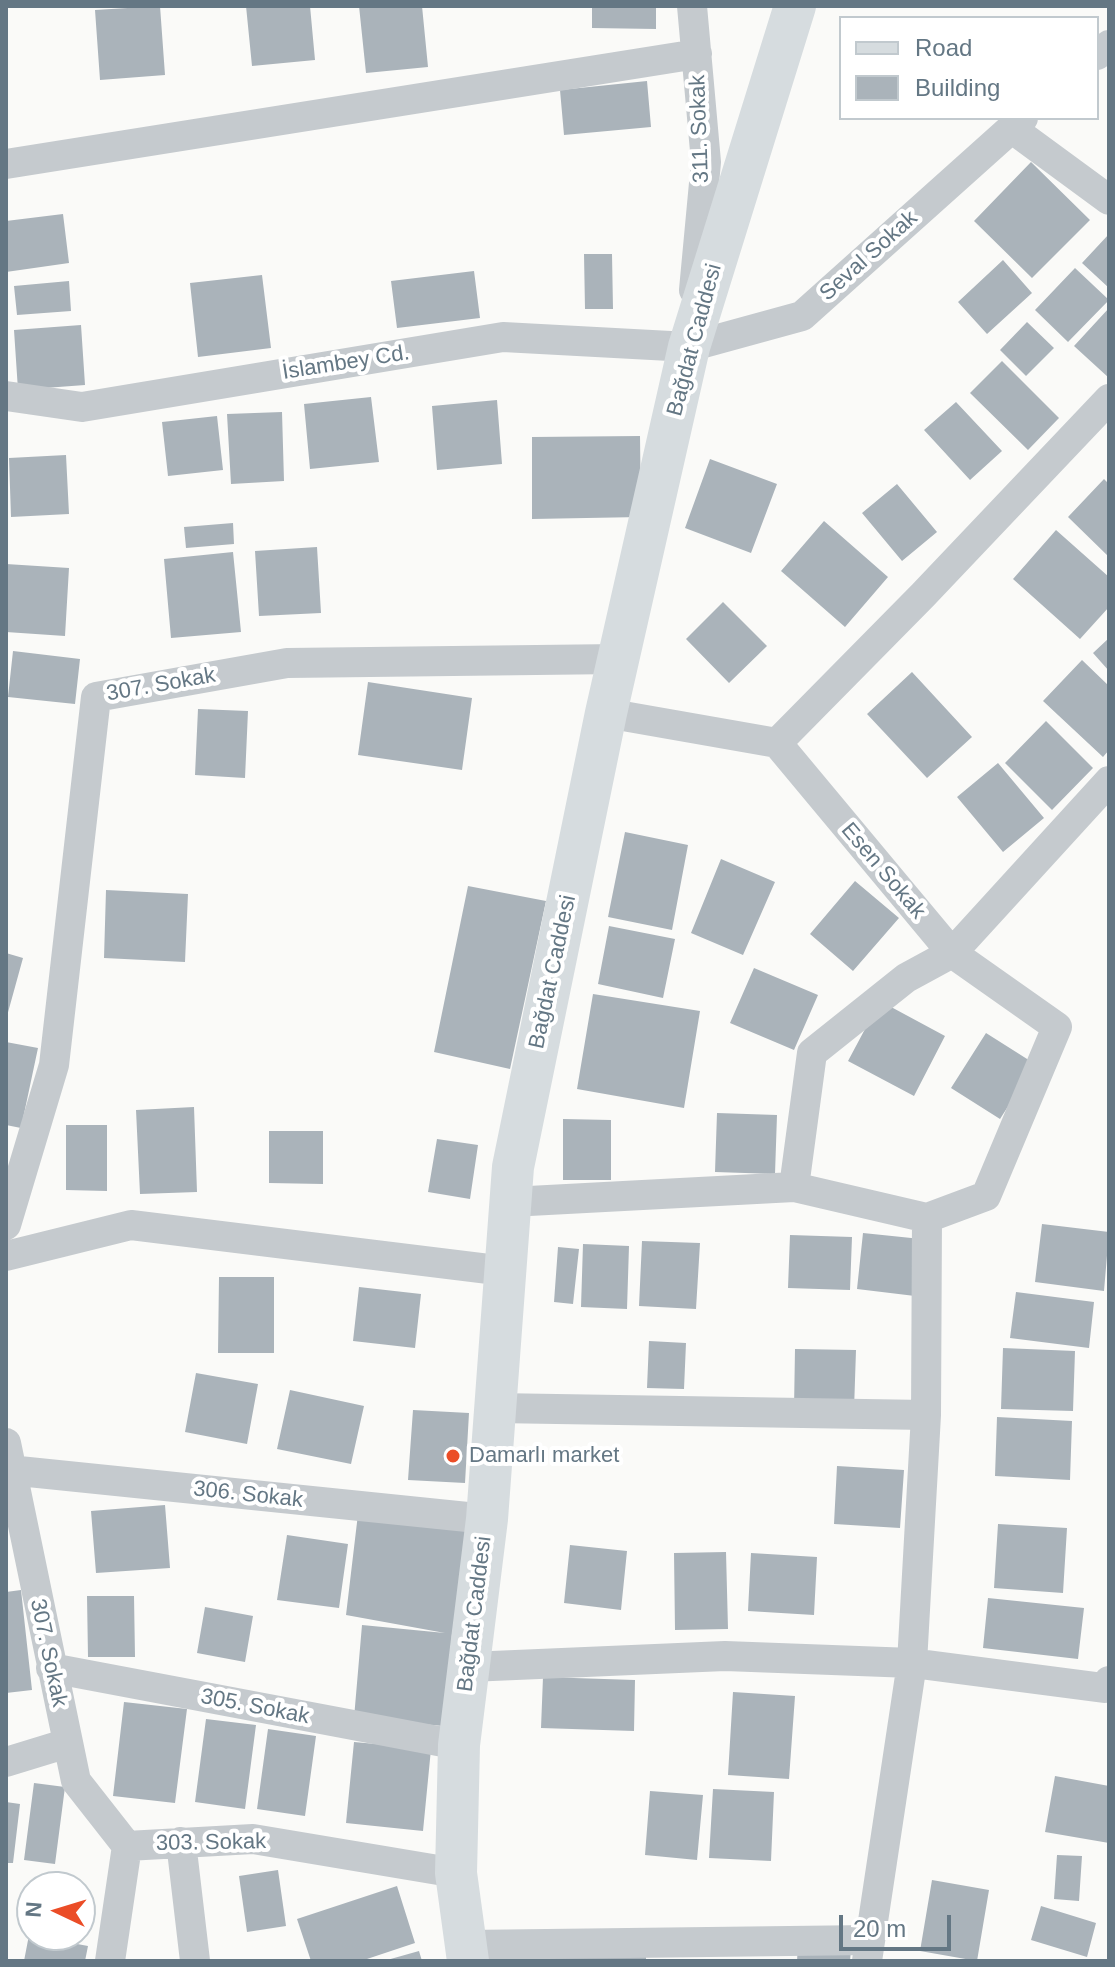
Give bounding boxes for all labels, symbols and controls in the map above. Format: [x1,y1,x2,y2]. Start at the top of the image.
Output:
legend [839,16,1099,120]
text: Road [915,34,972,61]
street label: 311. Sokak [685,74,715,184]
text: Building [915,74,1000,101]
street label: Seval Sokak [815,205,923,307]
street label: Bağdat Caddesi [662,261,728,419]
street label: İslambey Cd. [281,340,411,386]
street label: 307. Sokak [105,662,217,708]
street label: Esen Sokak [835,818,931,924]
street label: Bağdat Caddesi [524,893,582,1051]
place label: Damarlı market [469,1443,619,1469]
marker: Damarlı market [444,1447,462,1465]
street label: 306. Sokak [192,1476,304,1514]
street label: Bağdat Caddesi [452,1535,498,1693]
street label: 307. Sokak [24,1596,72,1710]
street label: 305. Sokak [198,1684,312,1730]
street label: 303. Sokak [156,1829,266,1857]
north arrow [16,1871,96,1951]
scale bar [843,1899,955,1949]
text: N [21,1901,47,1918]
text: 20 m [853,1915,906,1942]

